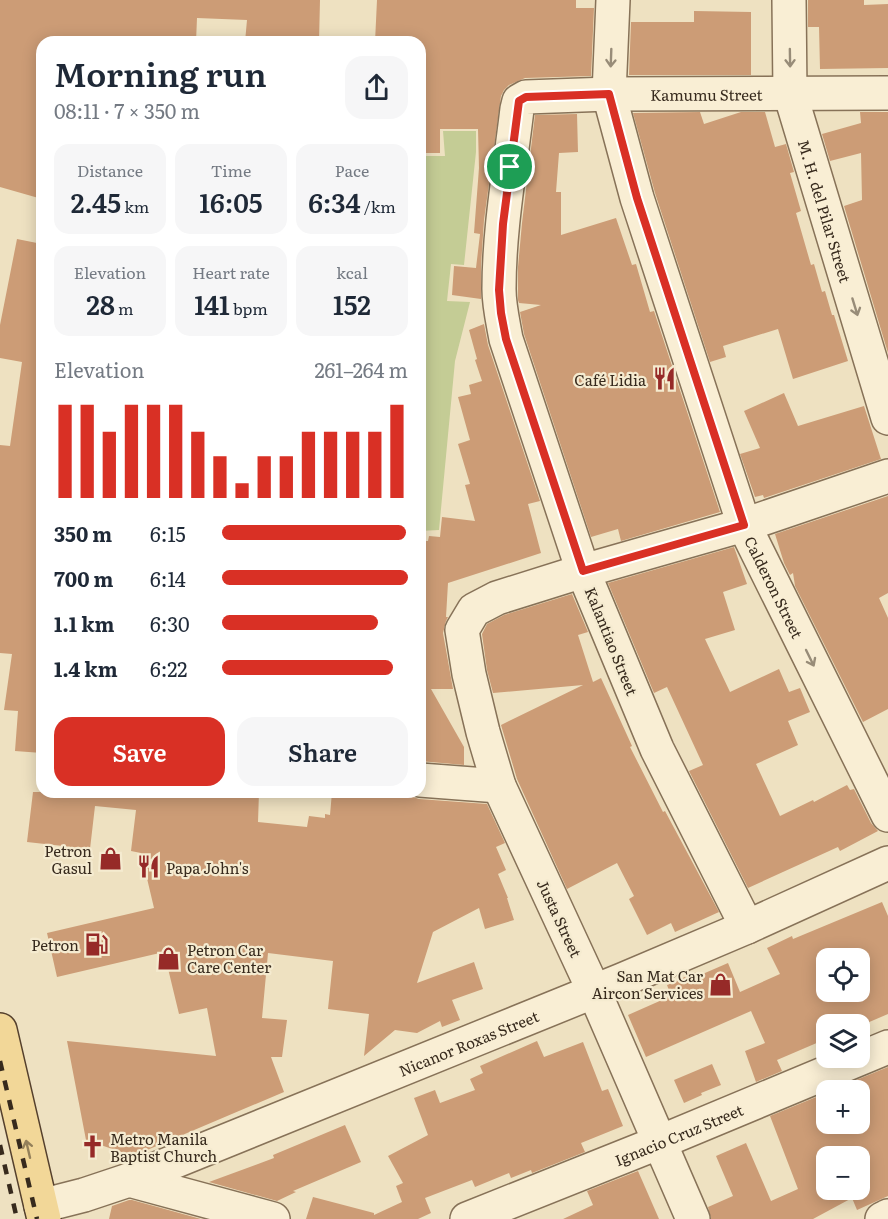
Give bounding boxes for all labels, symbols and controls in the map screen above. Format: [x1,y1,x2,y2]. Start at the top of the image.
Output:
text: Morning run [54,48,267,97]
one-way arrow [605,48,616,68]
one-way arrow [784,48,795,68]
button: share [345,56,408,119]
street label: Kamumu Street [650,82,763,105]
text: 08:11 · 7 × 350 m [54,95,200,125]
street label: M. H. del Pilar Street [793,136,858,285]
pin [484,141,535,192]
icon: arrive [493,150,526,183]
text: Distance [77,158,143,182]
text: Time [211,158,251,182]
text: Pace [335,158,369,182]
text: 2.45 [71,182,121,221]
text: 16:05 [199,182,263,221]
text: 6:34 [308,182,361,221]
text: km [121,194,149,218]
text: /km [361,194,396,218]
text: Elevation [74,260,146,284]
text: Heart rate [192,260,270,284]
text: kcal [336,260,368,284]
text: 28 [86,284,115,323]
text: 141 [194,284,230,323]
text: 152 [333,284,371,323]
text: m [115,296,134,320]
text: bpm [230,296,268,320]
one-way arrow [850,297,861,316]
text: Elevation [54,354,144,384]
text: 261–264 m [314,354,408,384]
restaurant icon: Café Lidia [651,366,677,392]
place label: Café Lidia [574,368,647,391]
text: 350 m [54,518,112,548]
text: 6:15 [150,518,186,548]
street label: Calderon Street [740,532,810,642]
text: 700 m [54,563,113,593]
text: 6:14 [150,563,186,593]
street label: Kalantiao Street [580,583,644,699]
text: 1.1 km [54,608,114,638]
text: 6:30 [150,608,190,638]
one-way arrow [804,649,816,667]
text: 1.4 km [54,653,118,683]
text: 6:22 [150,653,187,683]
button: Save [54,717,225,786]
button: Share [237,717,408,786]
place label: Petron Gasul [44,839,92,879]
shop icon: Petron Gasul [97,846,123,872]
restaurant icon: Papa John's [135,854,161,880]
place label: Papa John's [166,856,249,879]
street label: Justa Street [532,875,588,961]
fuel station icon: Petron [84,931,110,957]
place label: Petron [31,933,79,956]
place label: Petron Car Care Center [187,938,271,978]
shop icon: Petron Car Care Center [156,945,182,971]
map controls [816,948,870,1200]
button: locate [816,948,870,1002]
place label: San Mat Car Aircon Services [592,964,703,1004]
shop icon: San Mat Car Aircon Services [708,971,734,997]
street label: Nicanor Roxas Street [395,1004,542,1081]
button: layers [816,1014,870,1068]
button: + [816,1080,870,1134]
street label: Ignacio Cruz Street [611,1097,746,1171]
place label: Metro Manila Baptist Church [110,1127,217,1167]
church icon: Metro Manila Baptist Church [79,1134,105,1160]
one-way arrow [22,1140,33,1160]
button: − [816,1146,870,1200]

